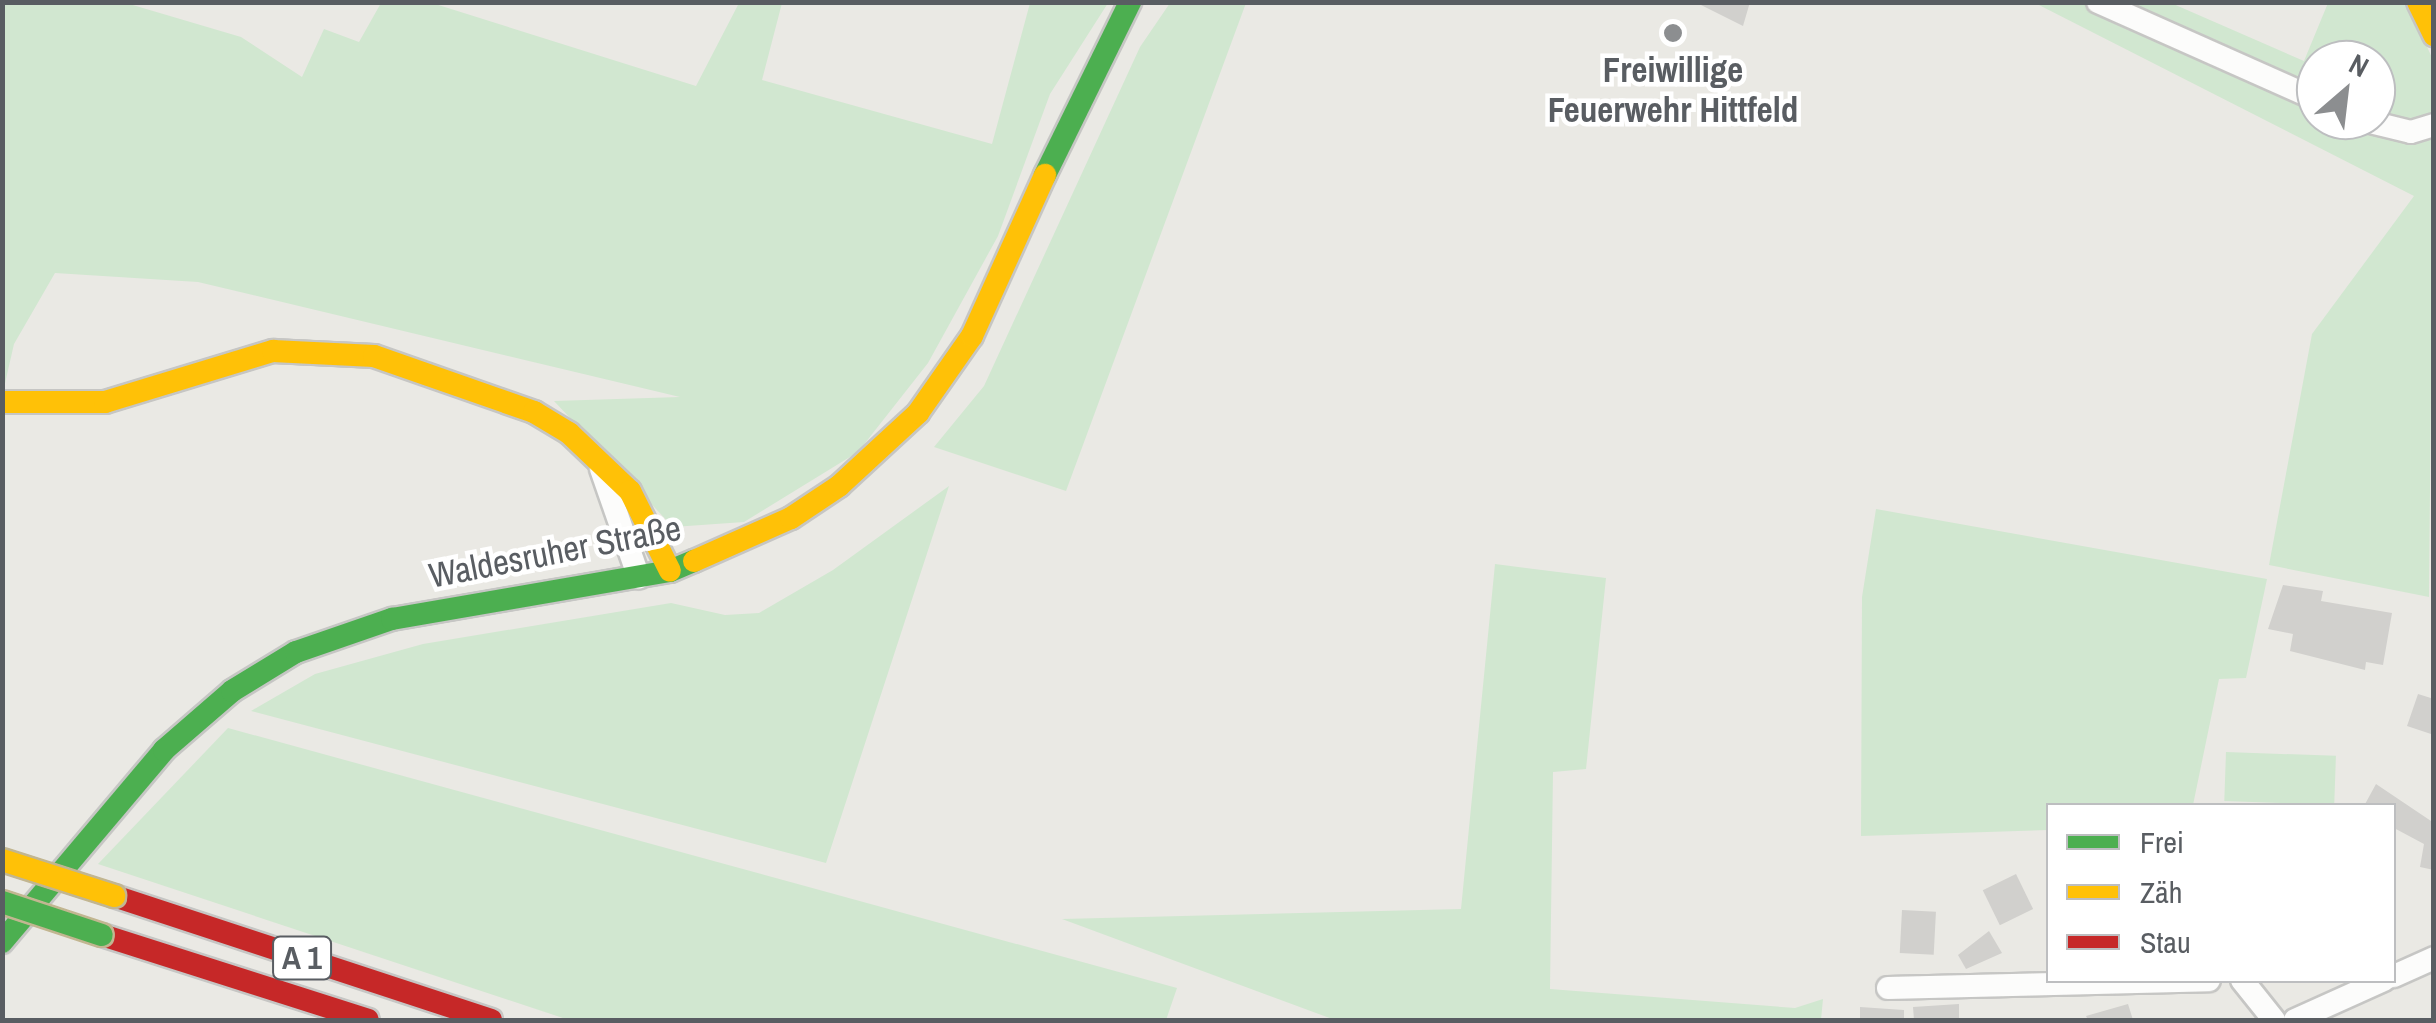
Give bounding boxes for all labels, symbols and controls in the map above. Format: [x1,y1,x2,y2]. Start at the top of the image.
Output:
marker: Freiwillige Feuerwehr Hittfeld [1662,22,1684,44]
north arrow [2296,40,2396,140]
text: N [2343,45,2375,86]
place label: Freiwillige Feuerwehr Hittfeld [1548,49,1798,131]
street label: Waldesruher Straße [425,507,685,597]
legend [2046,803,2396,983]
text: Frei [2140,822,2184,862]
text: Zäh [2140,872,2182,912]
text: Stau [2140,922,2191,962]
road number: A 1 [270,931,334,985]

